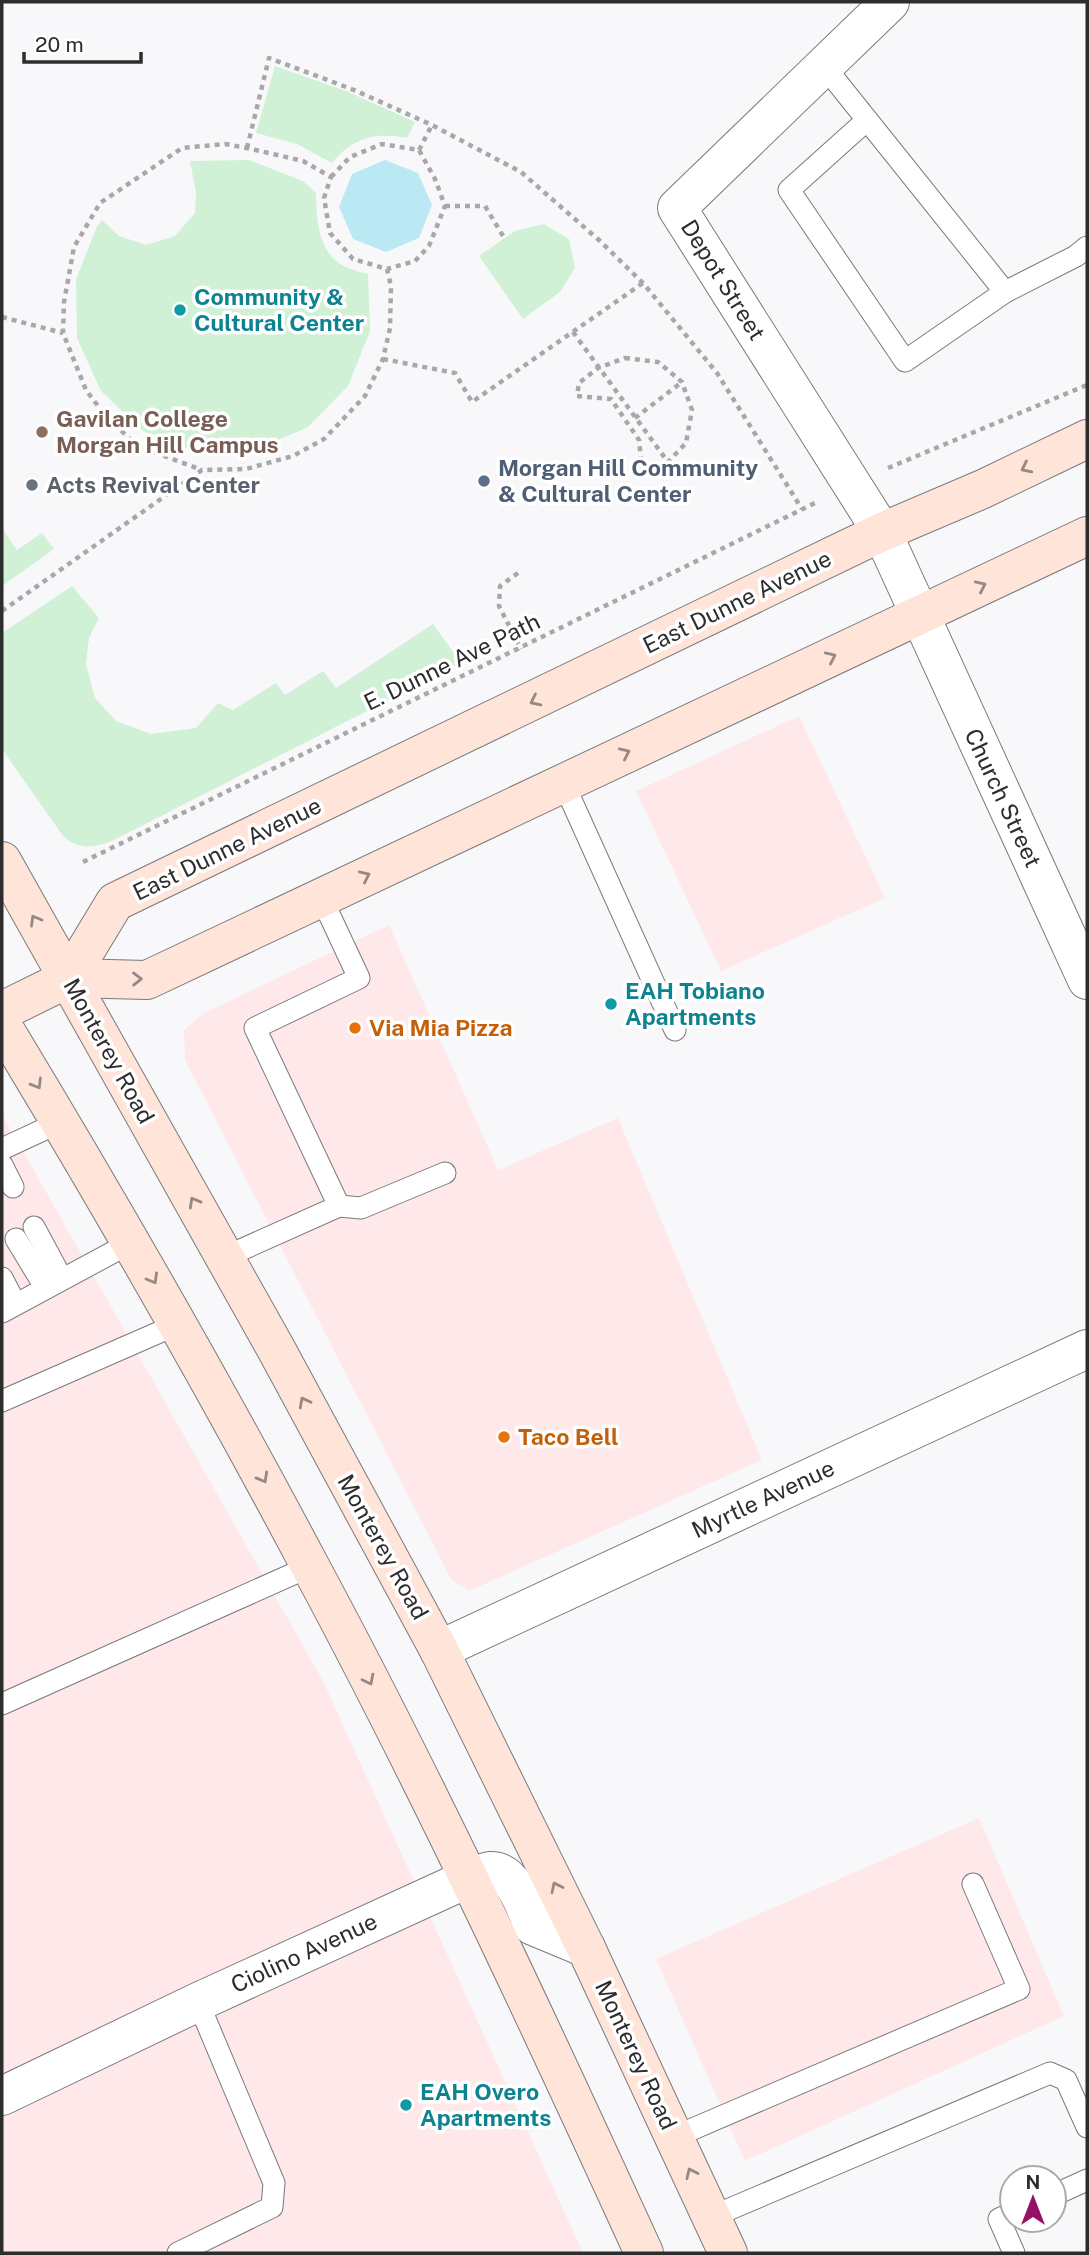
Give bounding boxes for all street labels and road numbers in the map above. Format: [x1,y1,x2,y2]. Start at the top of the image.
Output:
street label: Depot Street [676,215,771,345]
street label: East Dunne Avenue [638,544,835,659]
street label: E. Dunne Ave Path [359,607,544,716]
street label: Church Street [960,724,1047,871]
street label: East Dunne Avenue [128,791,325,906]
street label: Monterey Road [58,974,160,1128]
street label: Myrtle Avenue [687,1454,838,1543]
street label: Monterey Road [332,1470,434,1624]
street label: Ciolino Avenue [227,1907,381,1998]
street label: Monterey Road [590,1976,683,2134]

